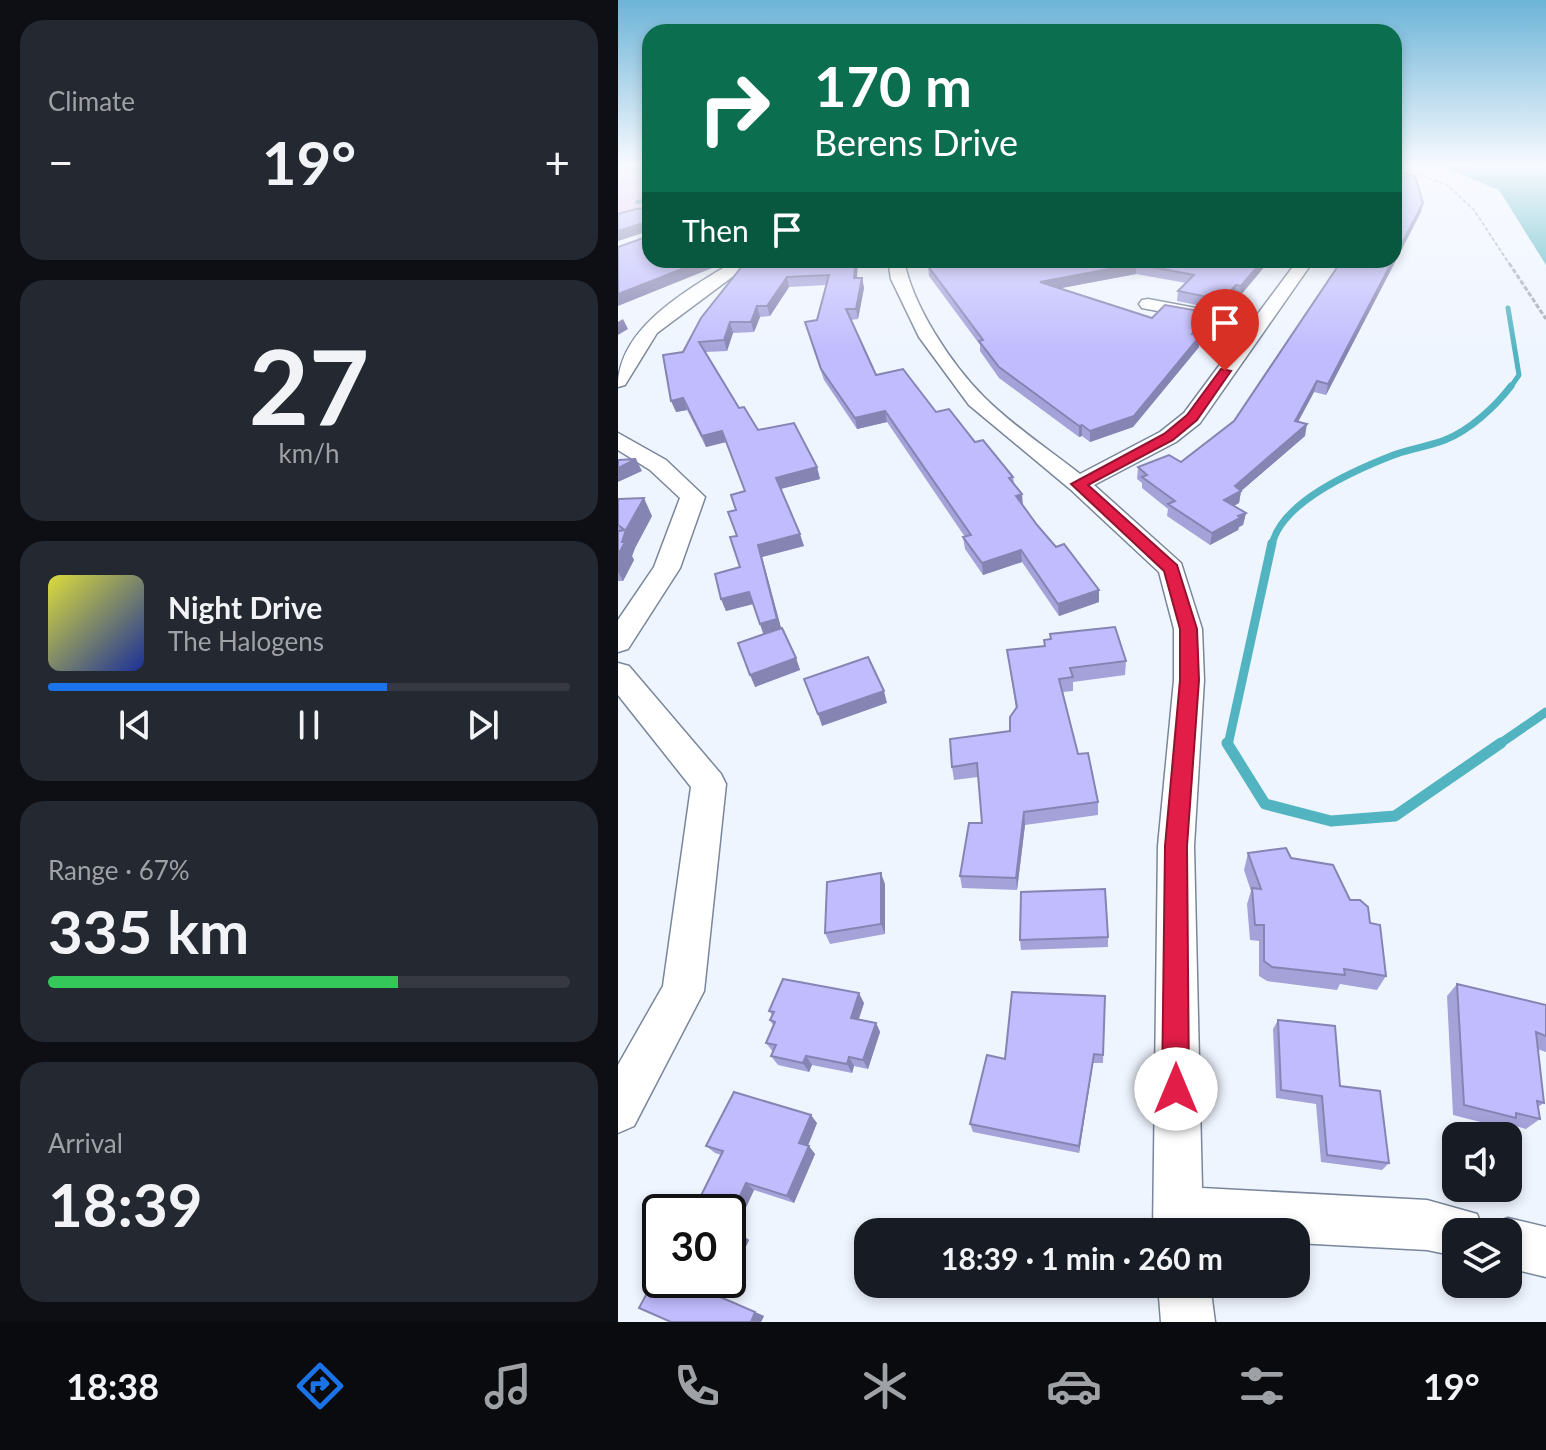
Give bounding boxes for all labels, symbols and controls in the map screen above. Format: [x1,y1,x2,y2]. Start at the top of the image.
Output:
text: 170 m [814,52,972,119]
icon: right [682,56,786,160]
text: Climate [48,85,135,117]
text: Berens Drive [814,120,1018,164]
text: 19° [262,126,356,198]
text: − [48,136,74,188]
text: + [544,136,570,188]
icon: arrive [765,208,809,252]
text: Then [682,212,749,248]
pin [1191,289,1259,371]
icon: arrive [1203,301,1247,345]
text: 27 [249,322,369,447]
text: km/h [279,437,339,469]
text: Night Drive [168,589,322,625]
text: The Halogens [168,625,324,657]
icon: previous [113,703,157,747]
icon: pause [287,703,331,747]
icon: next [461,703,505,747]
text: Range · 67% [48,854,190,886]
text: 335 km [48,895,249,967]
position arrow [1134,1047,1218,1131]
map controls [1442,1122,1522,1298]
button: sound [1442,1122,1522,1202]
text: Arrival [48,1127,123,1159]
text: 18:39 [48,1168,203,1240]
speed limit sign: 30 [642,1194,746,1298]
button: layers [1442,1218,1522,1298]
text: 18:39 · 1 min · 260 m [941,1240,1223,1276]
icon: directions [292,1358,348,1414]
icon: music [480,1358,536,1414]
icon: phone [669,1358,725,1414]
icon: climate [857,1358,913,1414]
icon: car [1046,1358,1102,1414]
icon: filters [1234,1358,1290,1414]
text: 18:38 [66,1364,159,1408]
text: 19° [1423,1364,1480,1408]

